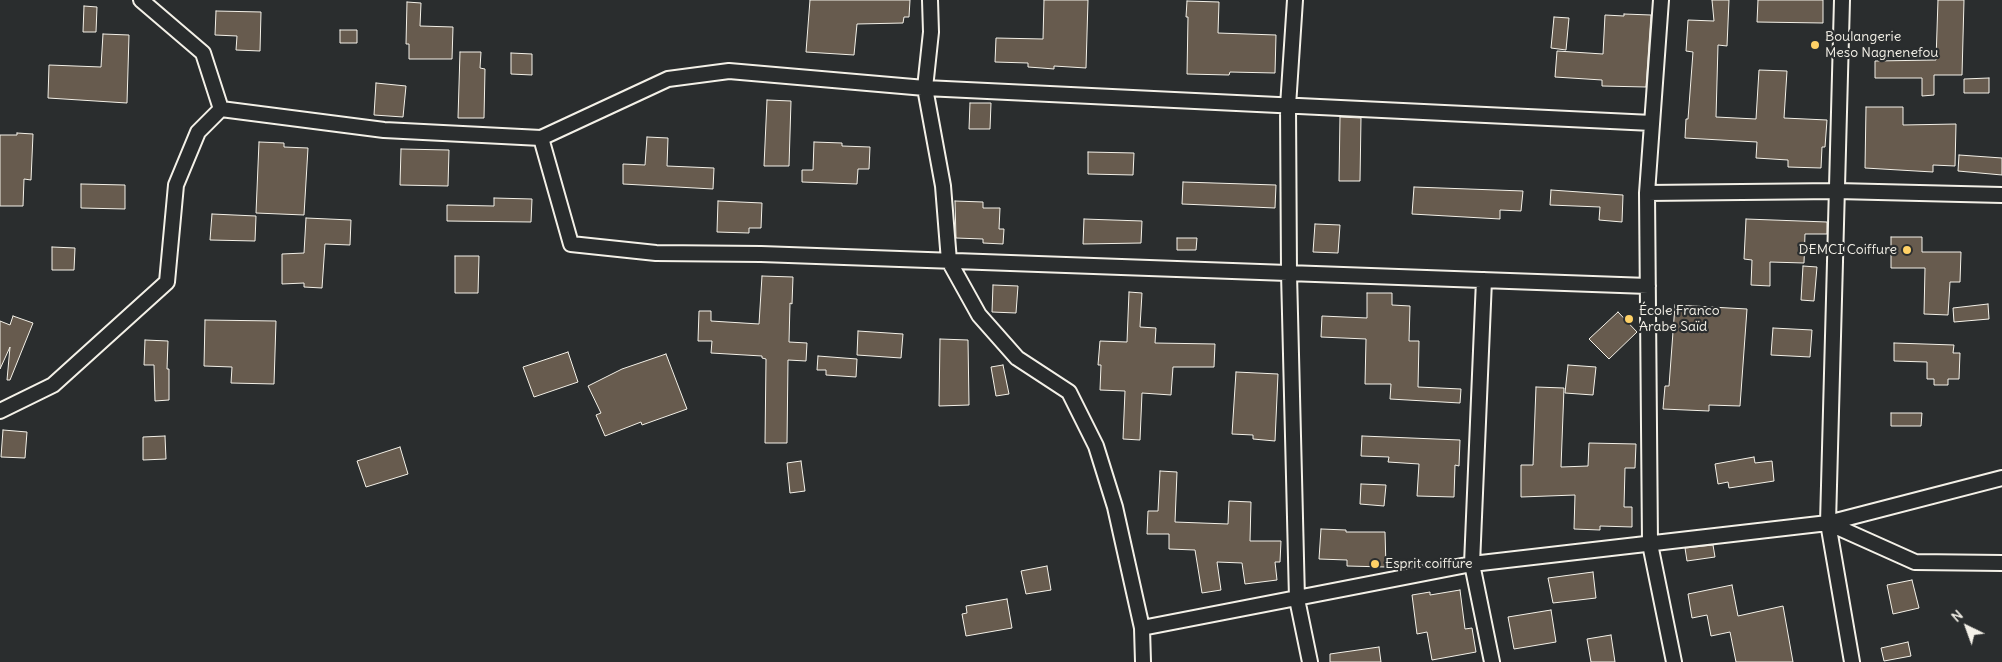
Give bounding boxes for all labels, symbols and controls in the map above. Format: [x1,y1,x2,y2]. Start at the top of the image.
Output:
place label: Boulangerie Meso Nagnenefou [1825,29,1938,62]
marker: Boulangerie Meso Nagnenefou [1809,39,1821,51]
place label: DEMCI Coiffure [1799,242,1897,258]
marker: DEMCI Coiffure [1901,244,1913,256]
place label: École Franco Arabe Saïd [1639,303,1720,336]
marker: École Franco Arabe Saïd [1623,313,1635,325]
place label: Esprit coiffure [1385,556,1473,572]
marker: Esprit coiffure [1369,558,1381,570]
north arrow [1942,602,1992,652]
text: N [1947,606,1967,626]

